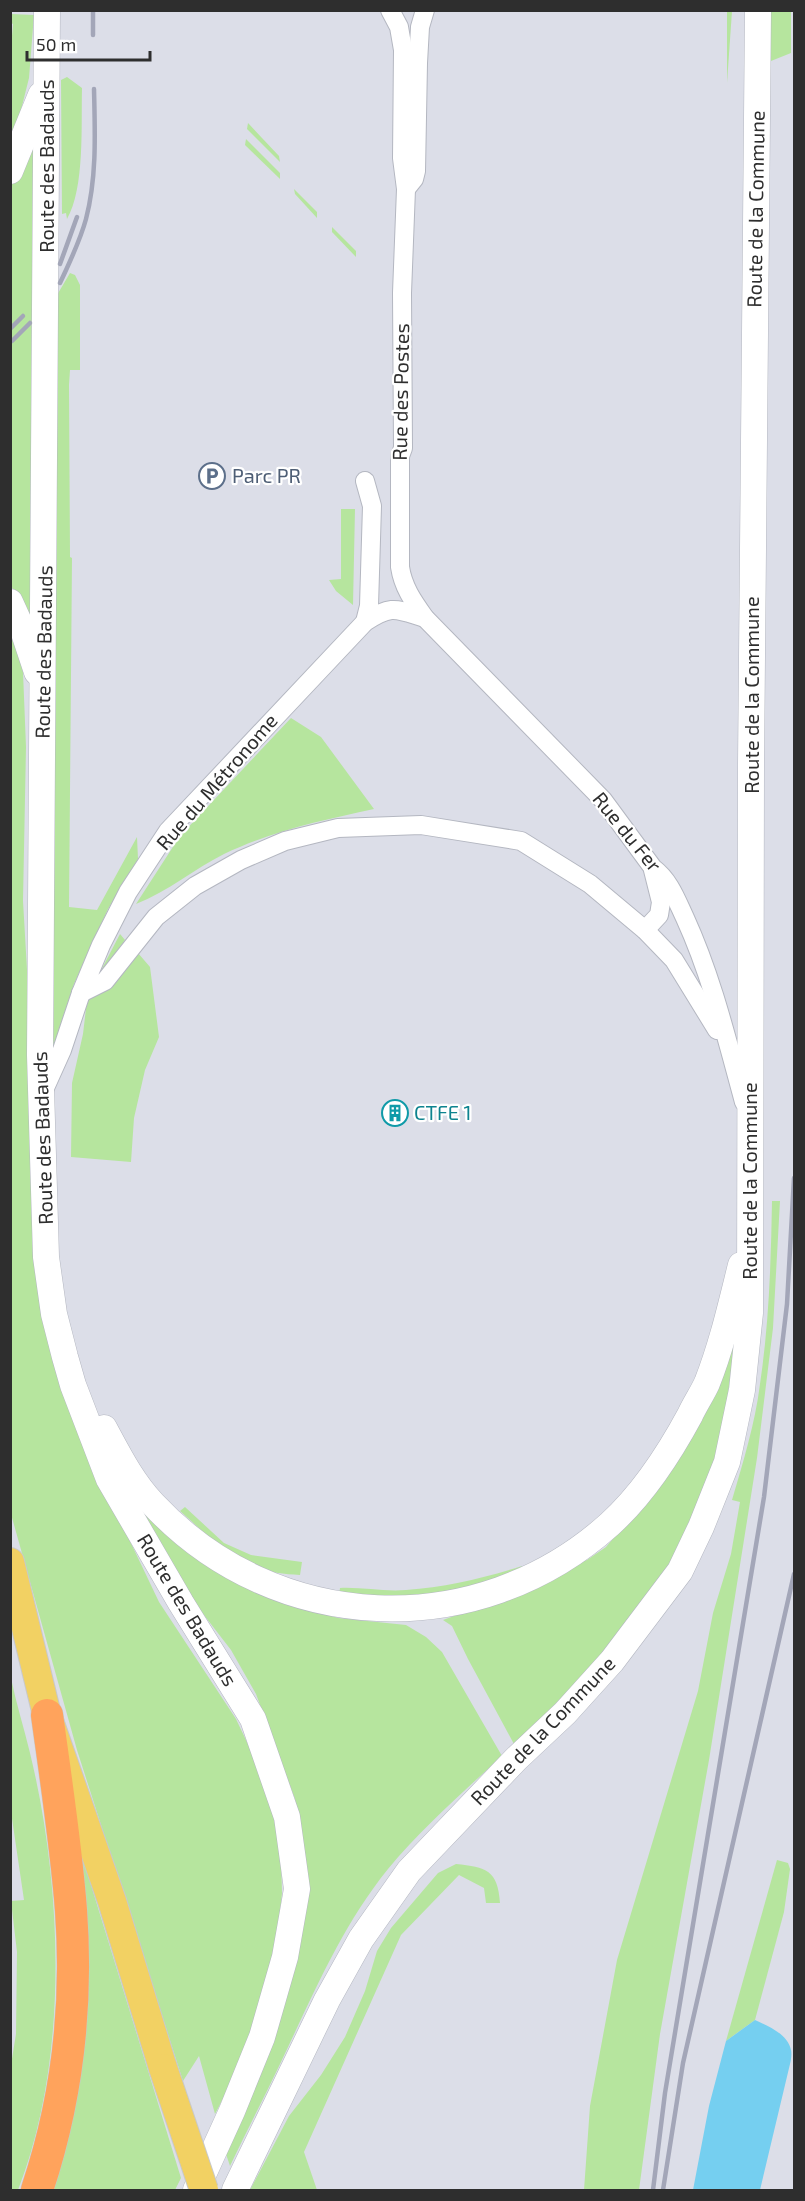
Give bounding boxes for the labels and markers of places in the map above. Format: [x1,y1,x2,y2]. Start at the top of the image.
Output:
parking icon: Parc PR [197,461,227,491]
place label: Parc PR [232,463,301,487]
building icon: CTFE 1 [380,1098,410,1128]
place label: CTFE 1 [414,1100,471,1124]

